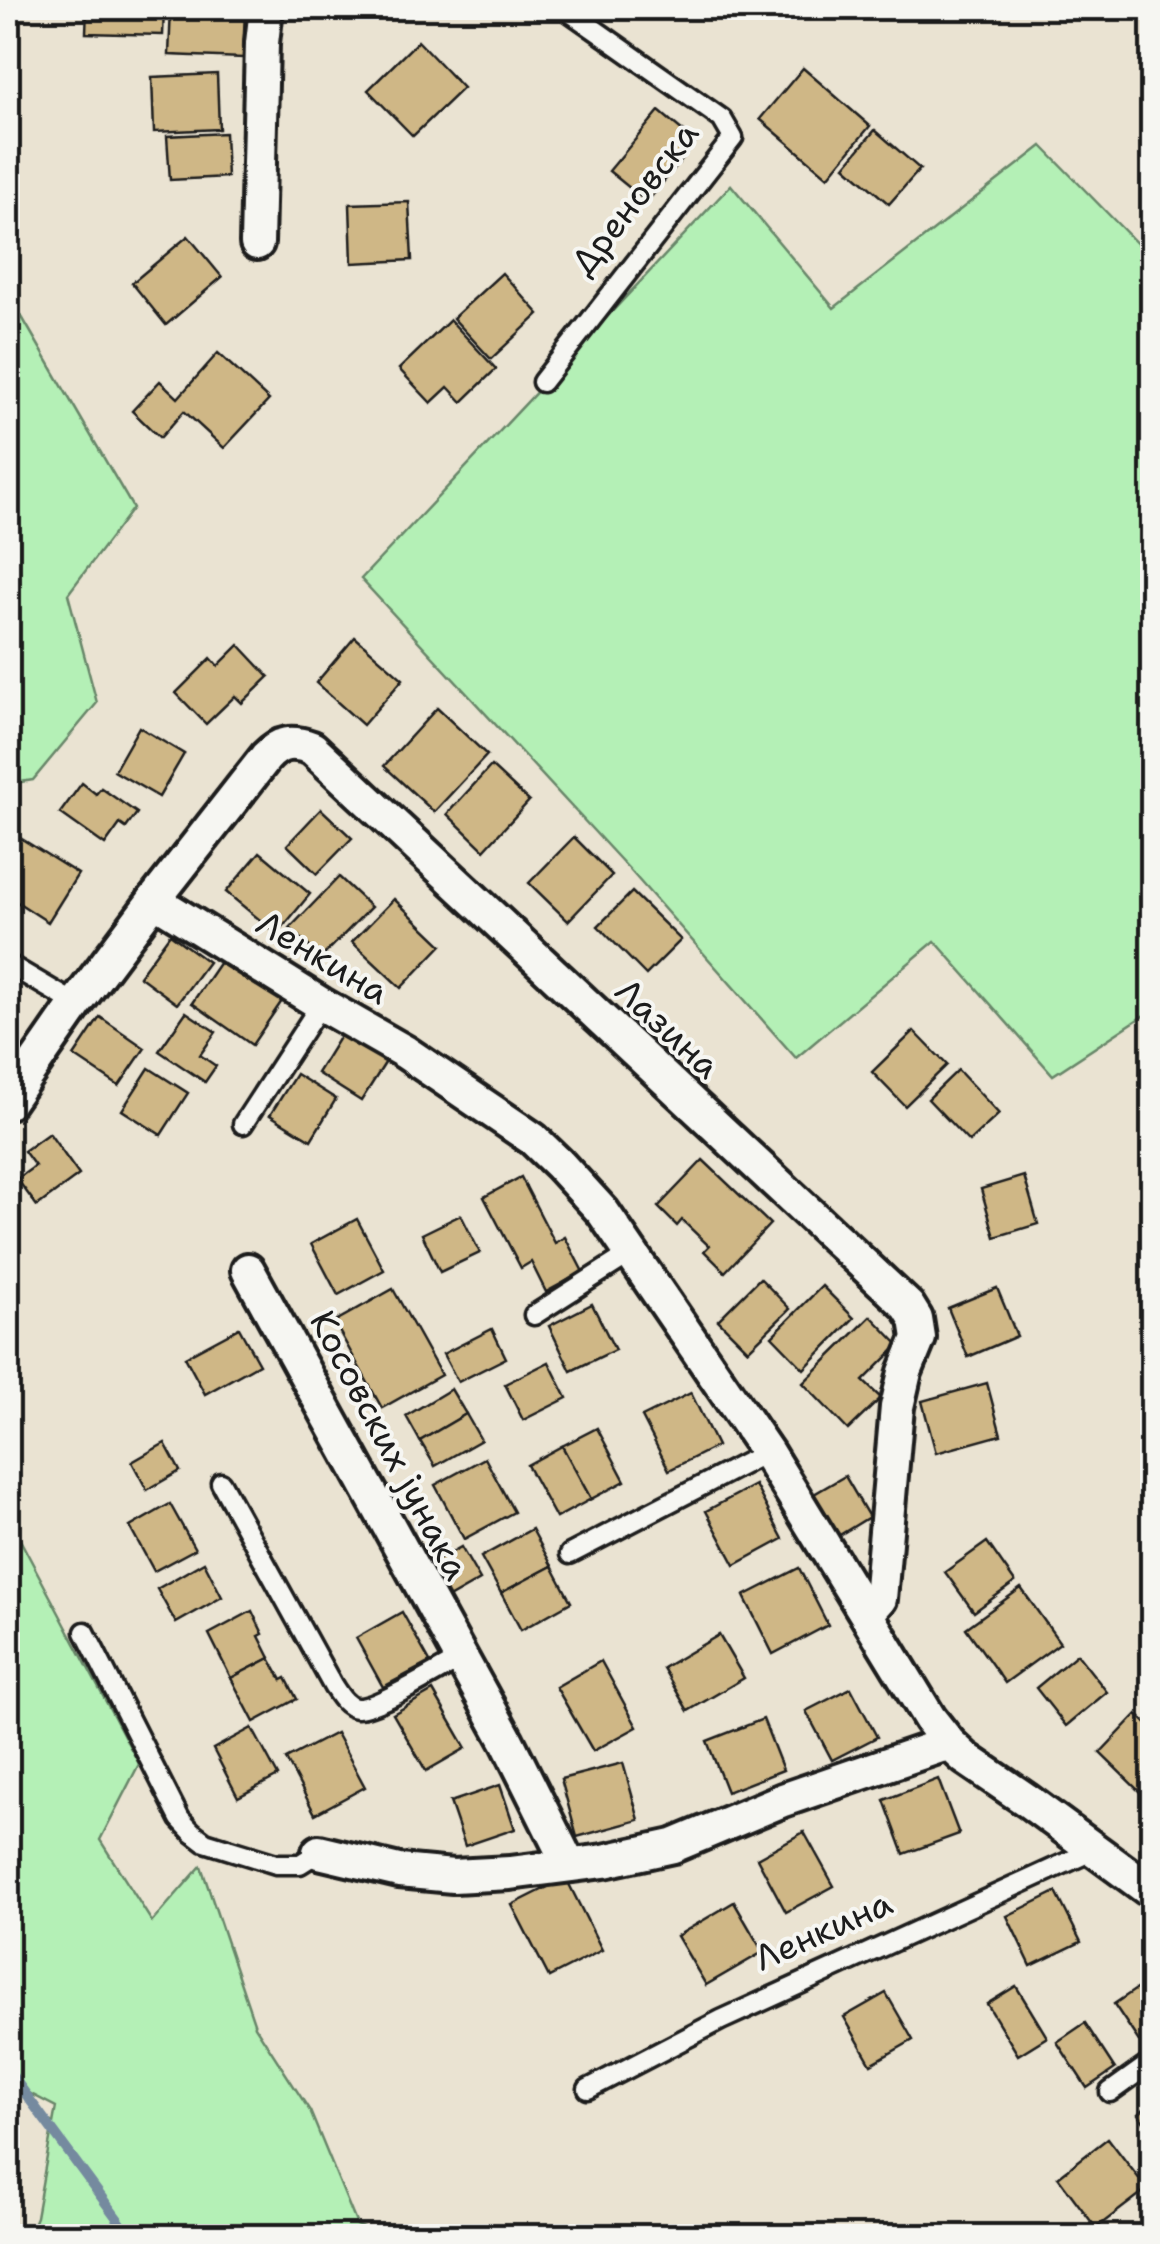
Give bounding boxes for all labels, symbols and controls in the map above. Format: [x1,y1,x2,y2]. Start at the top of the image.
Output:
street label: Дреновска [559,111,709,285]
street label: Ленкина [248,899,398,1015]
street label: Лазина [605,967,731,1089]
street label: Косовских јунака [299,1302,481,1588]
street label: Ленкина [747,1879,900,1981]

